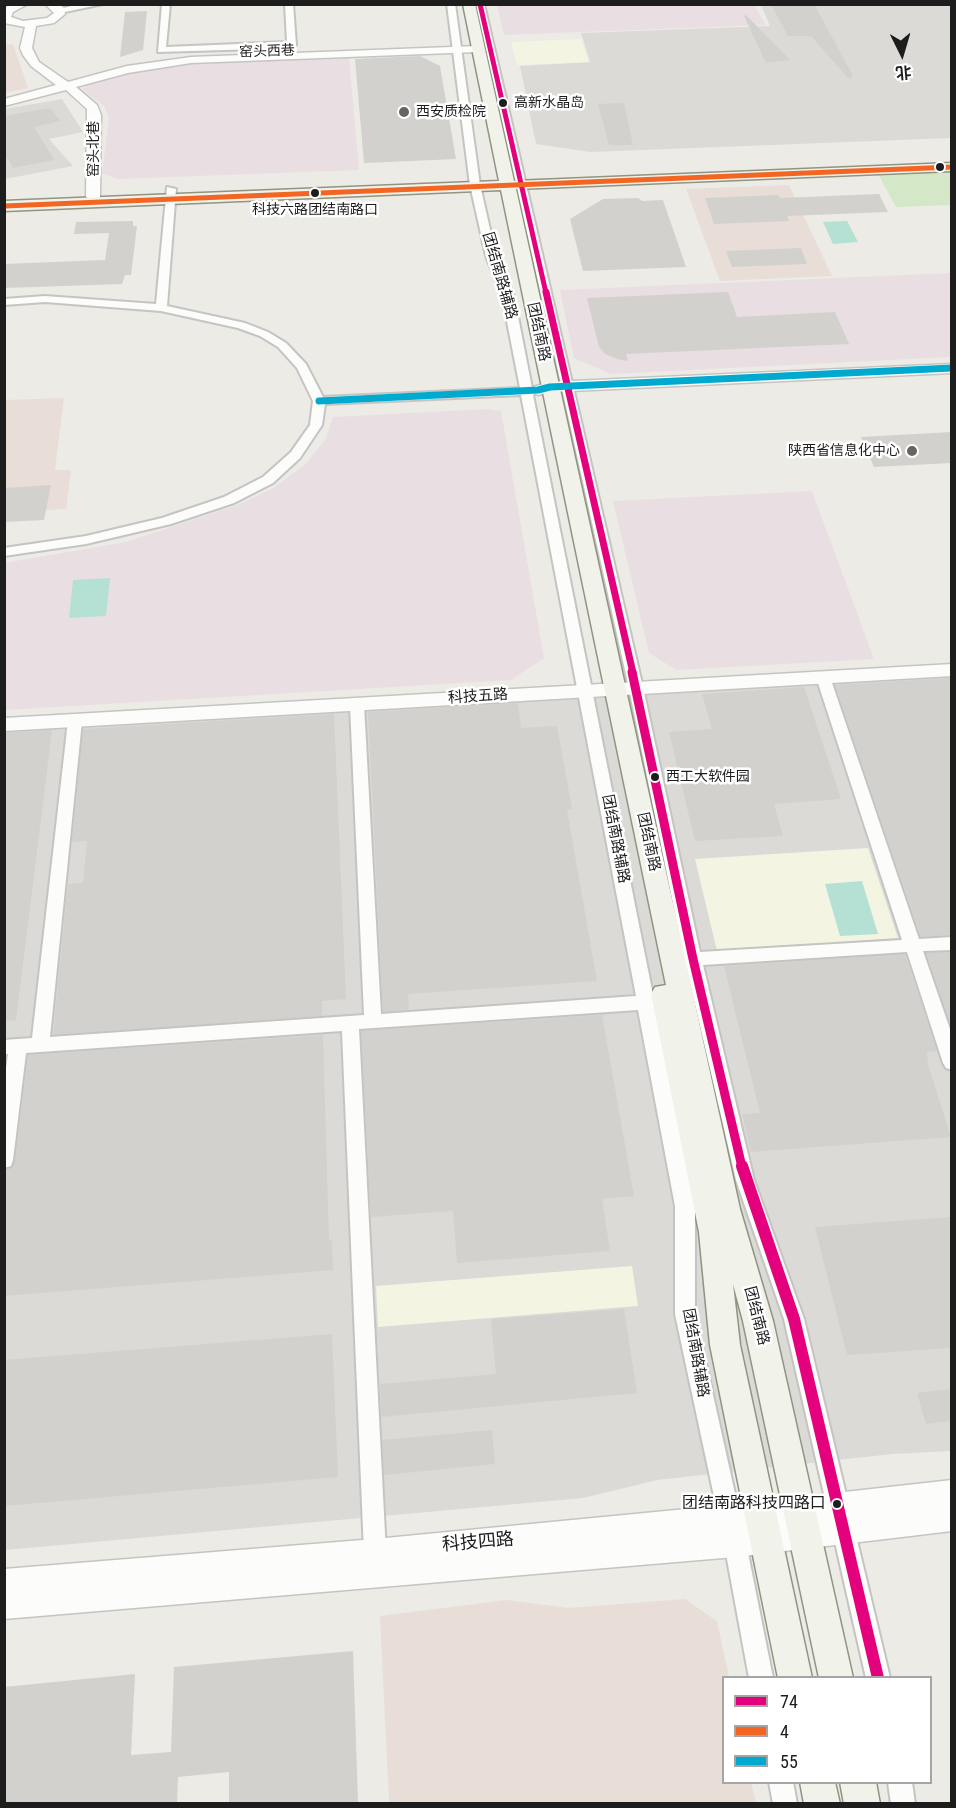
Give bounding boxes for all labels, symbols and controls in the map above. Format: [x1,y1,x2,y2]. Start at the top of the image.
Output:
north arrow [872,24,932,84]
street label: 窑头西巷 [239,43,295,61]
text: 北 [895,62,912,83]
place label: 高新水晶岛 [514,95,584,111]
marker: 高新水晶岛 [497,97,509,109]
place label: 西安质检院 [416,104,486,120]
marker: 西安质检院 [397,105,411,119]
street label: 窑头北巷 [86,121,102,177]
unlabelled marker [934,161,946,173]
marker: 科技六路团结南路口 [309,187,321,199]
place label: 科技六路团结南路口 [252,202,378,218]
street label: 团结南路辅路 [478,230,520,322]
street label: 团结南路 [523,301,553,363]
place label: 陕西省信息化中心 [788,443,900,459]
marker: 陕西省信息化中心 [905,444,919,458]
street label: 科技五路 [447,686,509,708]
place label: 西工大软件园 [666,769,750,785]
marker: 西工大软件园 [649,771,661,783]
street label: 团结南路辅路 [598,793,632,885]
street label: 团结南路 [633,811,663,873]
street label: 团结南路 [740,1285,772,1347]
street label: 团结南路辅路 [678,1307,712,1399]
place label: 团结南路科技四路口 [682,1494,826,1514]
marker: 团结南路科技四路口 [831,1498,843,1510]
street label: 科技四路 [441,1529,515,1557]
legend [722,1676,932,1784]
text: 74 [780,1691,798,1712]
text: 4 [780,1721,789,1742]
text: 55 [780,1751,798,1772]

